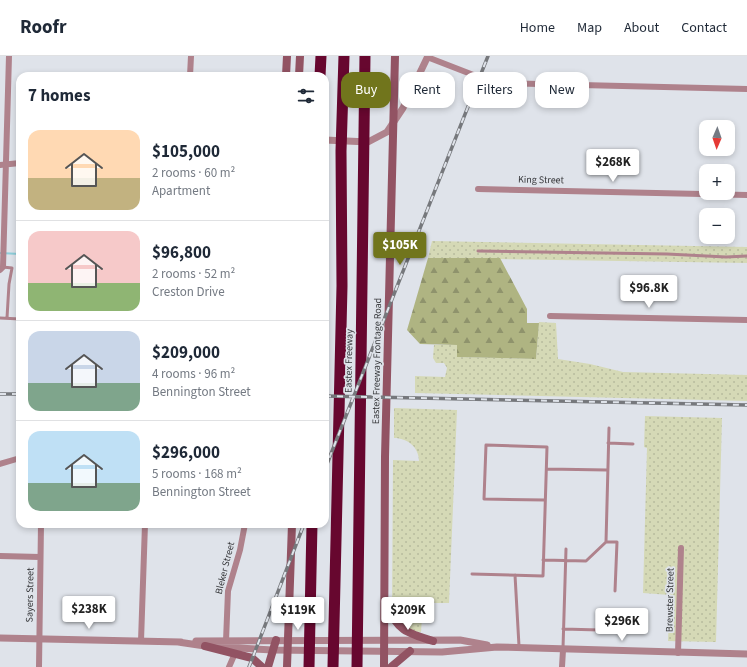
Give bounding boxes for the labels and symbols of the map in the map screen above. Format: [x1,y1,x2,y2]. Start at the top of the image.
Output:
north arrow [699,120,735,156]
pin: $268K [585,149,641,183]
street label: King Street [518,173,565,187]
pin: $105K [372,232,428,266]
pin: $96.8K [616,275,682,309]
street label: Eastex Freeway Frontage Road [369,298,385,424]
street label: Eastex Freeway [341,329,357,393]
street label: Bleker Street [212,540,238,596]
street label: Sayers Street [23,567,37,622]
street label: Brewster Street [662,567,678,632]
pin: $238K [61,596,117,630]
pin: $119K [270,597,326,631]
pin: $209K [380,597,436,631]
pin: $296K [594,608,650,642]

